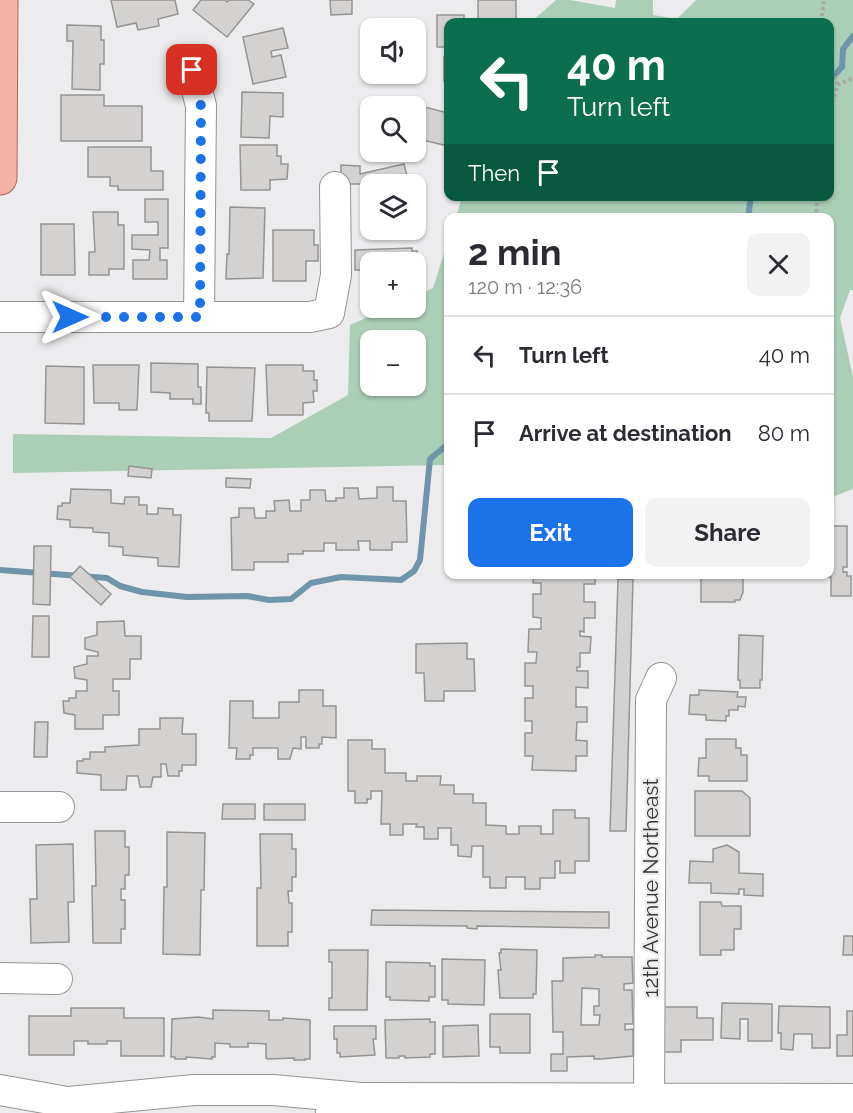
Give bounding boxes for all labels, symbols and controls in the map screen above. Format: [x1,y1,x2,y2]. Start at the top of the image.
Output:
map controls [360,18,426,396]
button: sound [360,18,426,84]
text: 40 m [567,41,666,90]
icon: left [468,42,546,120]
pin [166,44,217,95]
icon: arrive [175,53,208,86]
text: Turn left [567,91,670,122]
button: search [360,96,426,162]
icon: arrive [532,156,565,189]
text: Then [468,160,520,186]
button: layers [360,174,426,240]
text: 2 min [468,231,561,273]
button: close [747,233,810,296]
button: + [360,252,426,318]
text: 120 m · 12:36 [468,275,582,299]
position arrow [38,285,102,349]
button: − [360,330,426,396]
icon: left [468,339,501,372]
text: Turn left [519,342,609,368]
text: 40 m [759,342,810,368]
icon: arrive [468,417,501,450]
text: Arrive at destination [519,420,732,446]
text: 80 m [758,420,810,446]
button: Exit [468,498,633,567]
button: Share [645,498,810,567]
street label: 12th Avenue Northeast [638,778,663,998]

